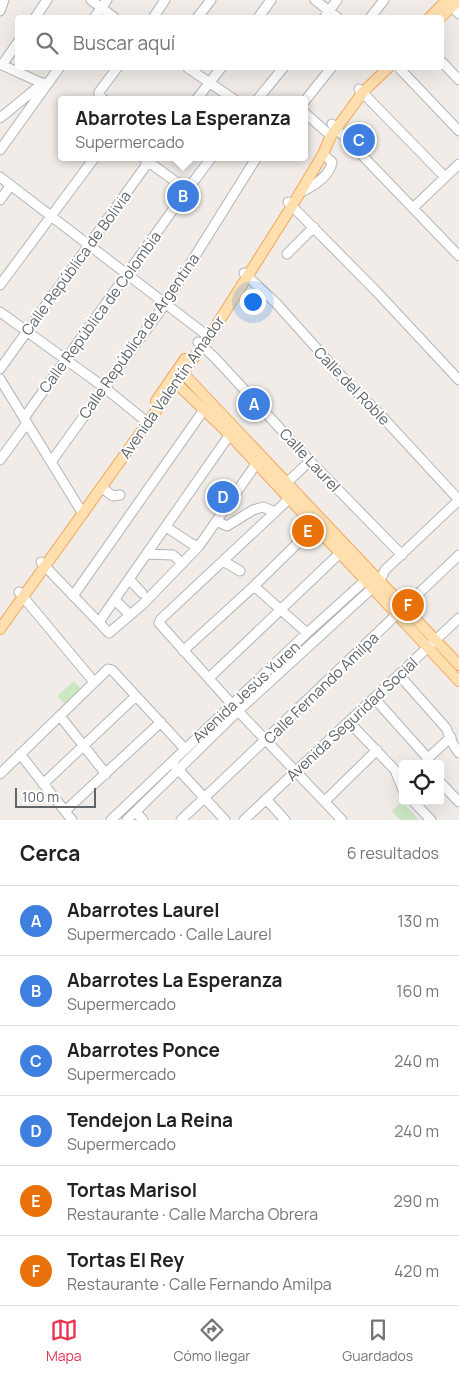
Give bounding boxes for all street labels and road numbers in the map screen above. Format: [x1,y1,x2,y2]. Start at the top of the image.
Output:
street label: Calle República de Bolivia [16,186,136,340]
street label: Calle República de Colombia [34,227,166,397]
street label: Calle República de Argentina [74,249,204,423]
street label: Avenida Valentín Amador [115,311,230,463]
street label: Calle del Roble [309,342,395,430]
street label: Calle Laurel [275,423,345,497]
street label: Calle Fernando Amilpa [259,627,383,749]
street label: Avenida Jesús Yuren [188,636,304,747]
street label: Avenida Seguridad Social [282,652,422,786]

